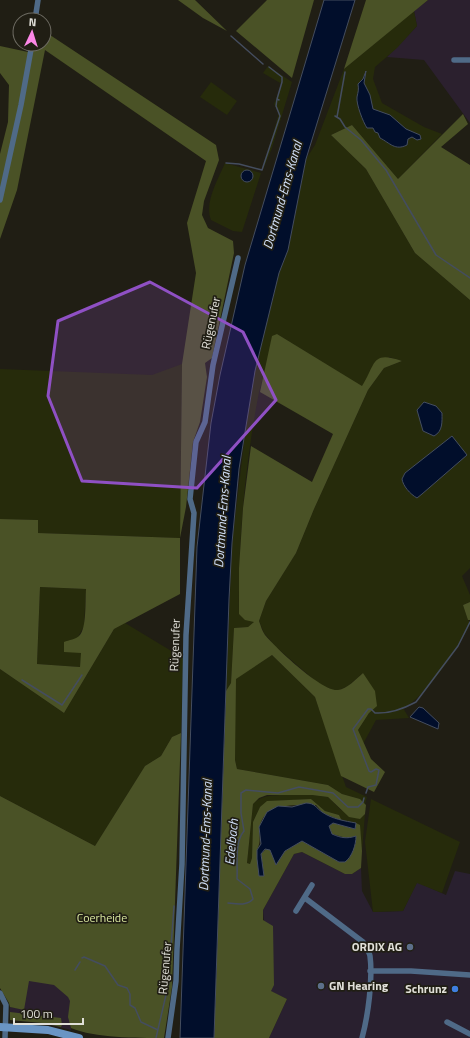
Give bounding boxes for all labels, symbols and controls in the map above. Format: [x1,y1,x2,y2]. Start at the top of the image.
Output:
north arrow [12,12,52,52]
text: N [28,14,37,30]
water label: Dortmund-Ems-Kanal [257,137,308,251]
street label: Rügenufer [196,295,225,351]
water label: Dortmund-Ems-Kanal [208,453,236,568]
street label: Rügenufer [164,618,185,672]
water label: Dortmund-Ems-Kanal [193,777,217,891]
water label: Edelbach [219,817,243,866]
park label: Coerheide [77,908,127,927]
place label: ORDIX AG [352,937,402,956]
street label: Rügenufer [153,941,176,995]
marker: ORDIX AG [405,942,415,952]
place label: GN Hearing [329,976,389,995]
place label: Schrunz [405,979,447,998]
marker: GN Hearing [316,981,326,991]
marker: Schrunz [450,984,460,994]
scale bar [14,1000,83,1026]
text: 100 m [20,1004,53,1023]

